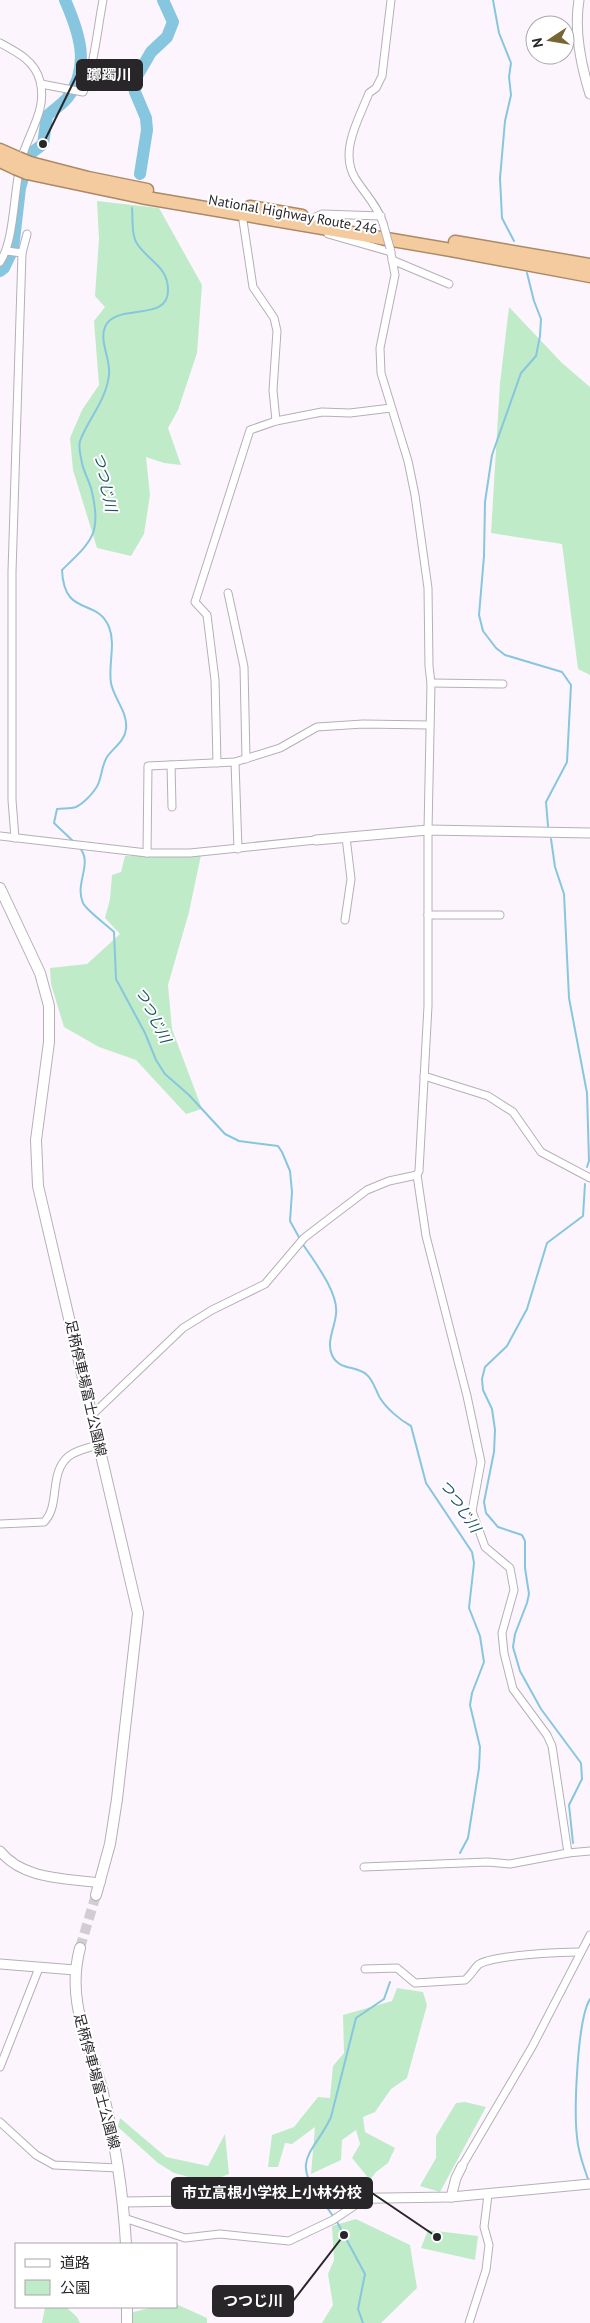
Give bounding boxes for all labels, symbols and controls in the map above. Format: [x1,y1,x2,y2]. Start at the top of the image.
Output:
north arrow [525,15,575,65]
text: N [528,36,547,49]
callout: 躑躅川 [77,60,142,90]
text: 躑躅川 [86,65,132,84]
street label: National Highway Route 246 [207,190,379,238]
water label: つつじ川 [90,451,121,515]
water label: つつじ川 [131,984,176,1048]
street label: 足柄停車場富士公園線 [61,1318,111,1458]
water label: つつじ川 [436,1476,486,1538]
street label: 足柄停車場富士公園線 [70,2011,124,2151]
callout: 市立高根小学校上小林分校 [172,2178,372,2208]
text: 市立高根小学校上小林分校 [182,2183,362,2202]
legend [15,2243,178,2308]
text: 道路 [60,2253,90,2272]
text: 公園 [60,2278,90,2297]
callout: つつじ川 [213,2286,293,2316]
text: つつじ川 [223,2291,283,2310]

